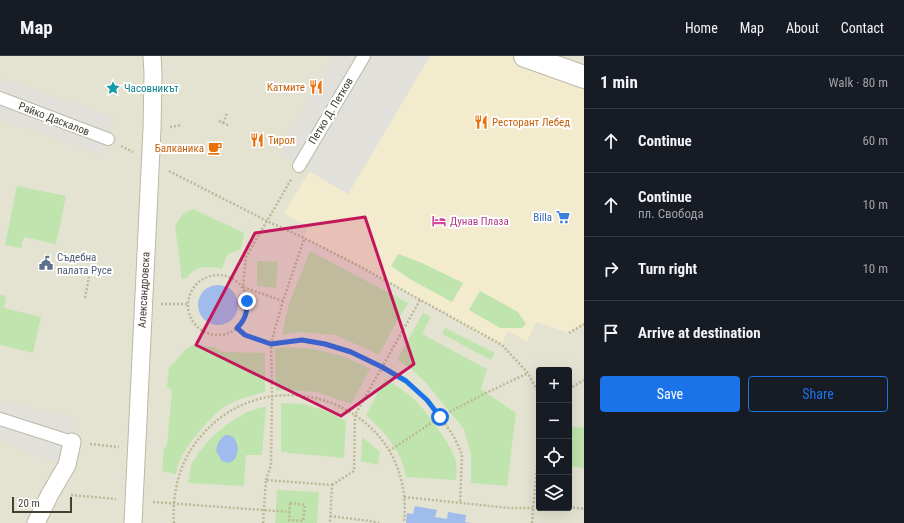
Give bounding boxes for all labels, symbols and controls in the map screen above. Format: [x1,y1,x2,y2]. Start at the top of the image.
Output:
text: Map [20,16,53,39]
text: Home [685,20,718,36]
text: Map [740,20,764,36]
text: About [786,20,819,36]
text: Contact [841,20,884,36]
text: 1 min [600,72,638,92]
street label: Петко Д. Петков [306,75,356,147]
text: Walk · 80 m [828,75,888,90]
restaurant icon: Катмите [308,79,324,95]
place icon: Часовникът [105,80,121,96]
place label: Катмите [267,81,305,94]
place label: Часовникът [124,82,179,95]
street label: Райко Даскалов [17,99,91,139]
restaurant icon: Ресторант Лебед [473,114,489,130]
place label: Ресторант Лебед [492,116,570,129]
icon: ahead [600,130,622,152]
restaurant icon: Тирол [249,132,265,148]
text: Continue [638,132,692,150]
text: 60 m [862,133,888,148]
place label: Тирол [268,134,295,147]
cafe icon: Балканика [207,140,223,156]
place label: Балканика [155,142,204,155]
text: Continue [638,188,692,206]
icon: ahead [600,194,622,216]
text: 10 m [862,197,888,212]
text: пл. Свобода [638,206,704,221]
supermarket icon: Billa [555,209,571,225]
place label: Billa [533,211,552,224]
hotel icon: Дунав Плаза [431,213,447,229]
place label: Дунав Плаза [450,215,509,228]
place label: Съдебна палата Русе [57,251,112,277]
street label: Александровска [136,252,152,328]
public building icon: Съдебна палата Русе [38,255,54,271]
icon: right [600,258,622,280]
text: Turn right [638,260,697,278]
text: 10 m [862,261,888,276]
route end [238,292,256,310]
icon: arrive [600,322,622,344]
text: Arrive at destination [638,324,761,342]
map controls [536,367,572,511]
button: + [536,367,572,403]
button: Save [600,376,740,412]
button: Share [748,376,888,412]
button: − [536,403,572,439]
route start [431,408,449,426]
button: locate [536,439,572,475]
button: layers [536,475,572,511]
scale bar [12,495,72,514]
text: 20 m [18,497,40,510]

